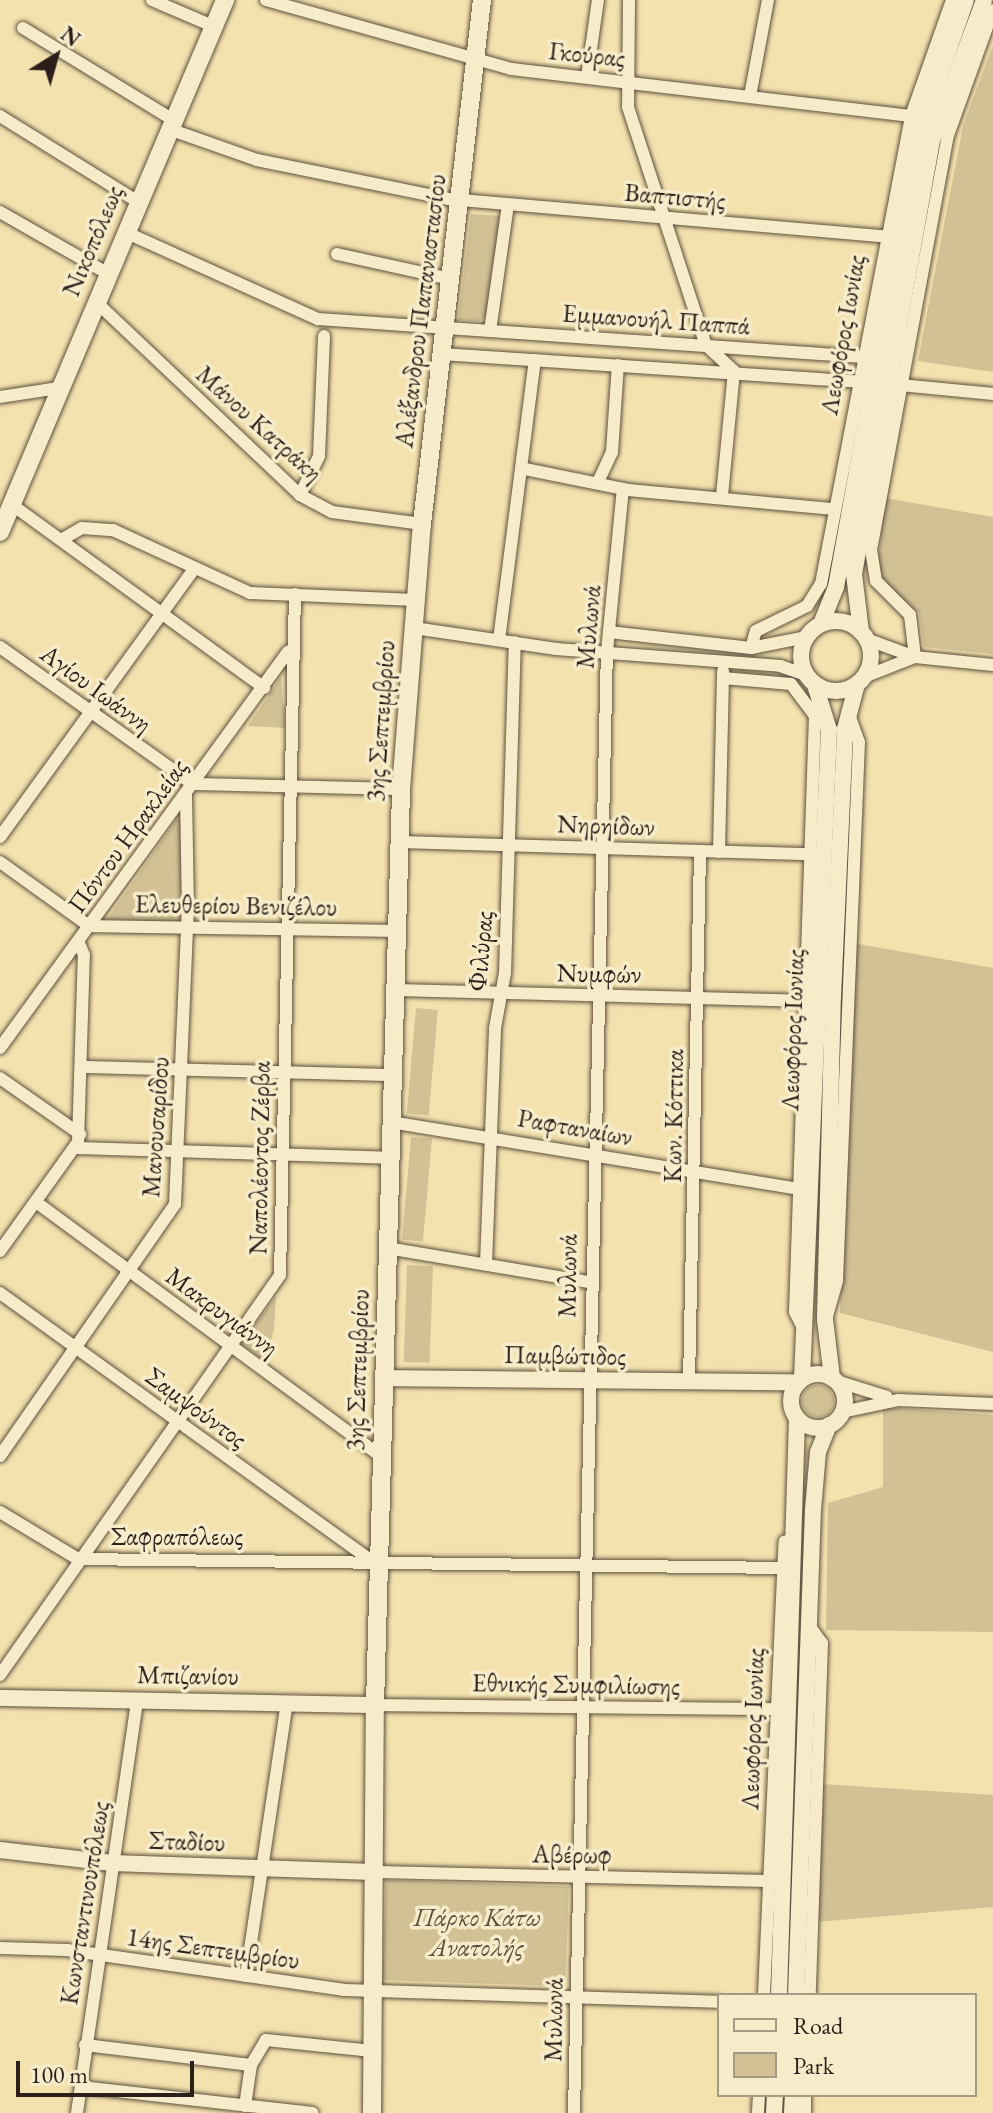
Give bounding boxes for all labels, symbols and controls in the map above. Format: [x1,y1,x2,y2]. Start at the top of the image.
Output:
north arrow [16,16,96,96]
text: N [55,19,87,53]
street label: Γκούρας [547,35,627,75]
street label: Αλέξανδρου Παπαναστασίου [389,172,453,450]
street label: Βαπτιστής [623,177,727,217]
street label: Νικοπόλεως [56,181,130,301]
street label: Λεωφόρος Ιωνίας [814,252,872,418]
street label: Εμμανουήλ Παππά [561,298,751,342]
street label: Μάνου Κατράκη [189,359,329,489]
street label: Μυλωνά [570,584,608,670]
street label: Αγίου Ιωάννη [34,638,158,740]
street label: 3ης Σεπτεμβρίου [360,639,402,803]
street label: Πόντου Ηρακλείας [61,752,195,920]
street label: Νηρηίδων [557,809,655,843]
street label: Ελευθερίου Βενιζέλου [134,889,338,923]
street label: Φιλύρας [462,909,500,993]
street label: Λεωφόρος Ιωνίας [775,948,811,1112]
street label: Νυμφών [556,958,642,990]
street label: Κων. Κόττικα [657,1049,691,1183]
street label: Μανουσαρίδου [136,1055,176,1199]
street label: Ναπολέοντος Ζέρβα [243,1061,277,1255]
street label: Ραφταναίων [515,1103,635,1153]
street label: Μυλωνά [552,1234,584,1318]
street label: Μακρυγιάννη [159,1261,285,1363]
street label: 3ης Σεπτεμβρίου [340,1288,376,1452]
street label: Παμβώτιδος [504,1339,626,1373]
street label: Σαμψούντος [139,1361,253,1455]
street label: Σαφραπόλεως [111,1521,243,1553]
street label: Λεωφόρος Ιωνίας [735,1647,771,1811]
street label: Μπιζανίου [137,1660,239,1692]
street label: Εθνικής Συμφιλίωσης [472,1668,680,1702]
street label: Κωνσταντινουπόλεως [54,1799,116,2007]
street label: Σταδίου [148,1825,226,1859]
street label: Αβέρωφ [532,1839,612,1871]
park label: Πάρκο Κάτω Ανατολής [413,1902,541,1964]
street label: 14ης Σεπτεμβρίου [124,1921,302,1977]
street label: Μυλωνά [538,1978,570,2062]
legend [717,1993,977,2097]
text: Road [793,2010,843,2041]
scale bar [20,2045,198,2095]
text: Park [793,2050,834,2081]
text: 100 m [30,2059,88,2090]

